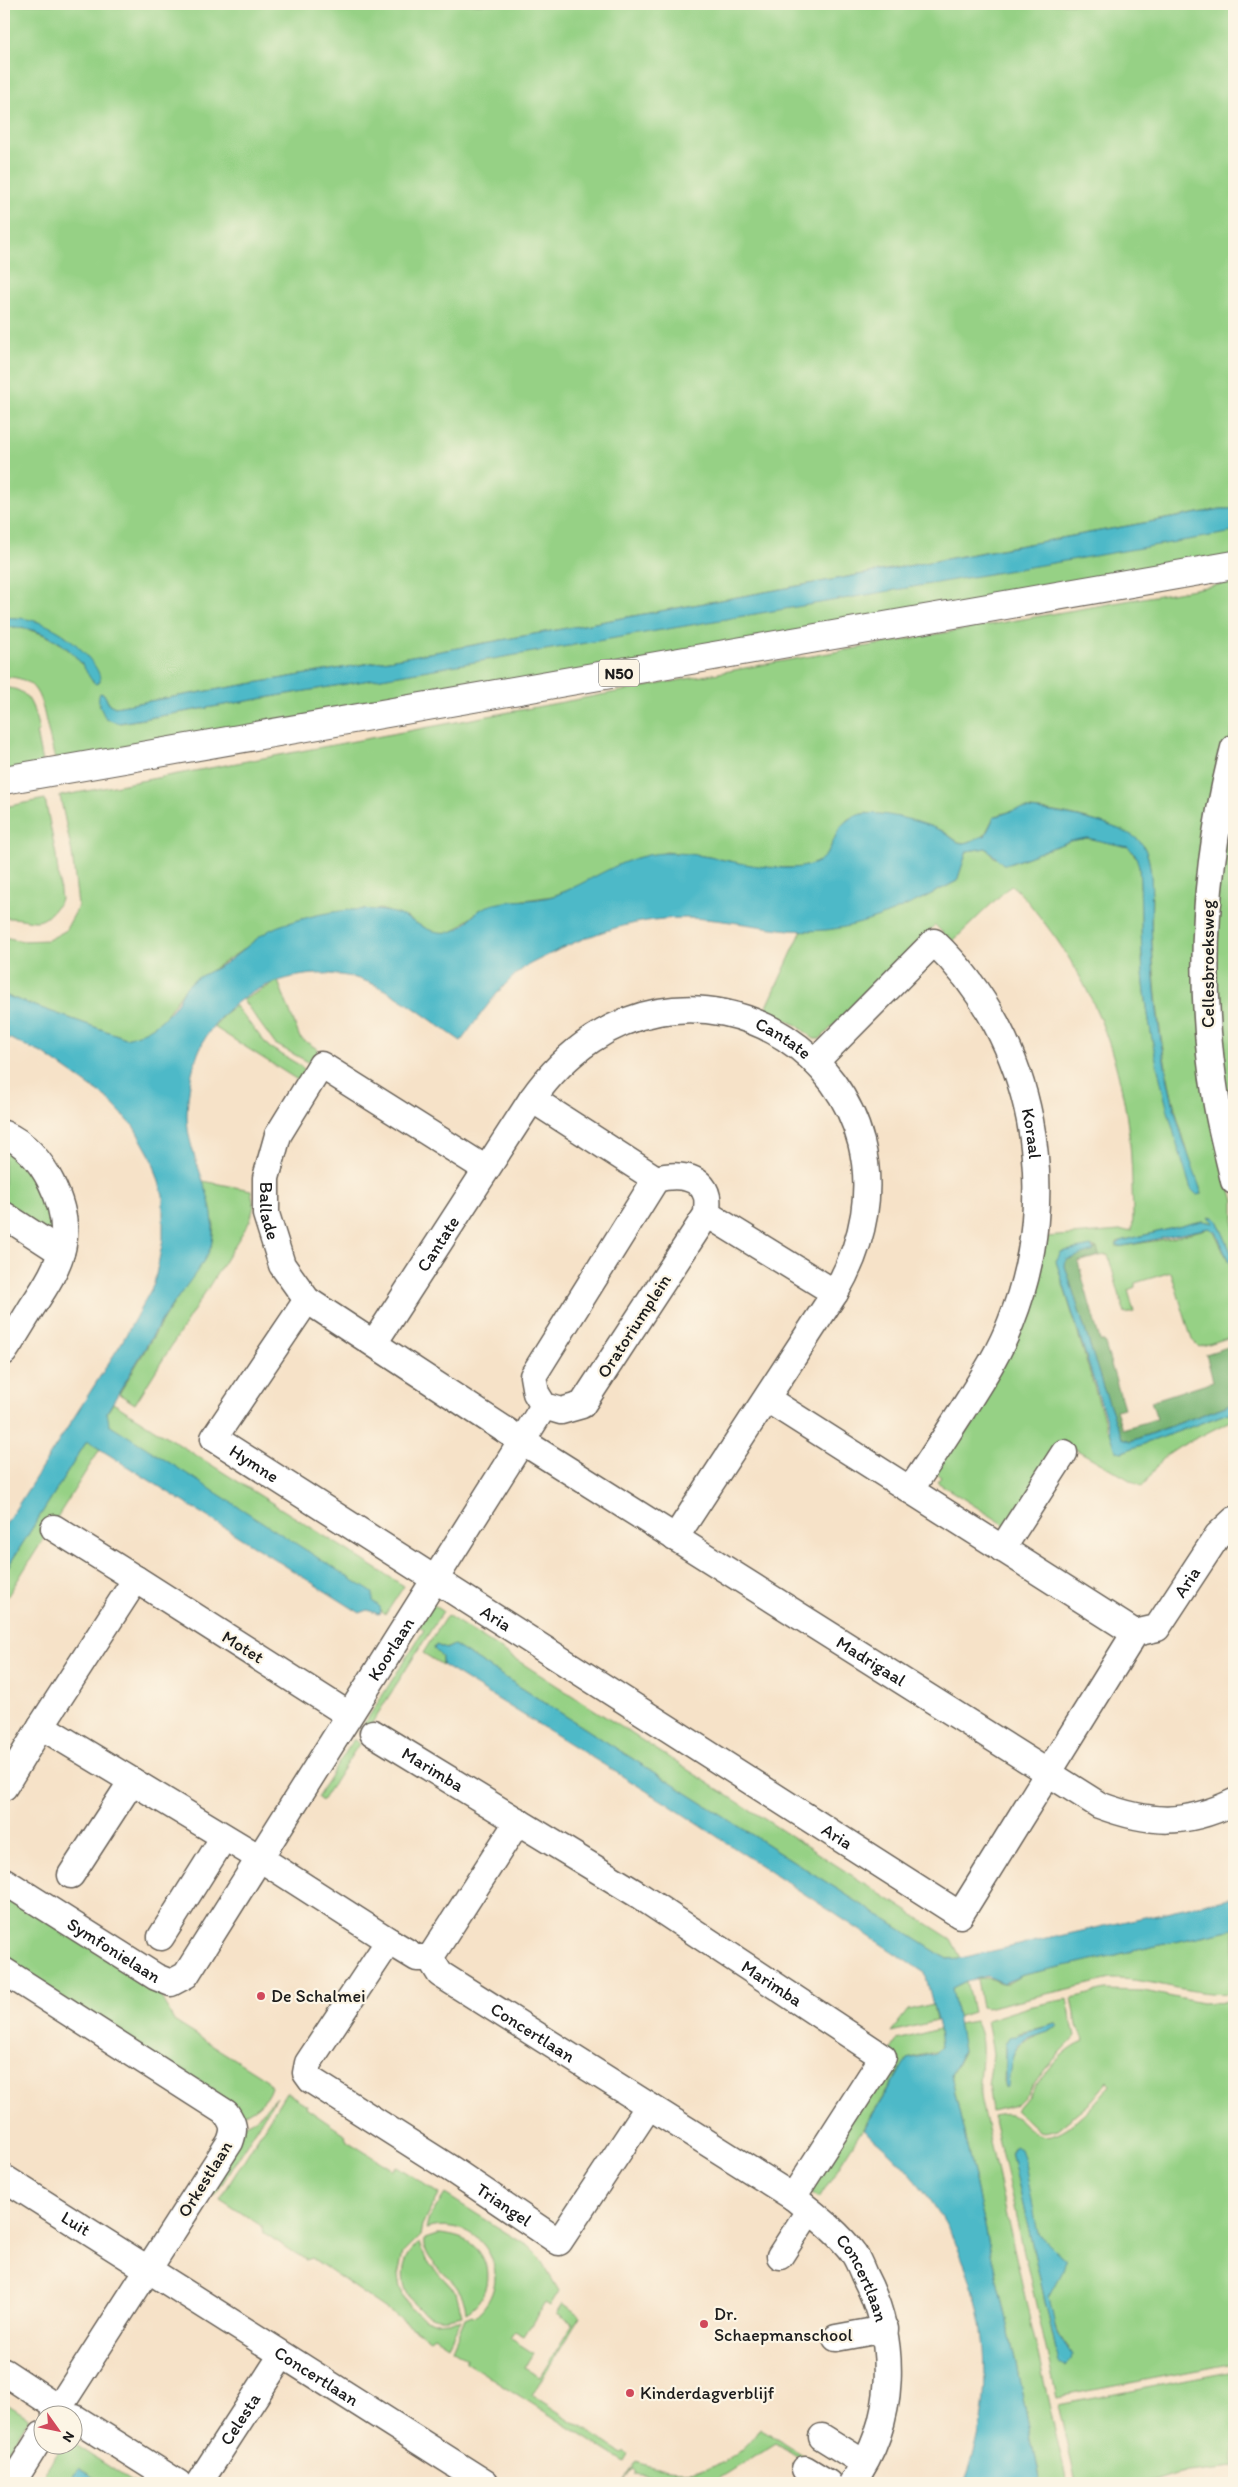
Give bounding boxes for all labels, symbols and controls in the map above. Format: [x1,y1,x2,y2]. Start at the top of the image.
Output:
road number: N50 [599,660,639,686]
street label: Cellesbroeksweg [1197,899,1219,1028]
street label: Cantate [752,1013,816,1064]
street label: Koraal [1017,1106,1046,1160]
street label: Ballade [255,1182,284,1243]
street label: Cantate [412,1212,464,1276]
street label: Oratoriumplein [592,1270,676,1382]
street label: Hymne [225,1440,283,1488]
street label: Aria [1169,1563,1205,1602]
street label: Aria [476,1600,515,1636]
street label: Koorlaan [363,1613,419,1685]
street label: Motet [218,1626,268,1668]
street label: Madrigaal [832,1631,910,1691]
street label: Marimba [398,1742,468,1797]
street label: Aria [818,1818,857,1854]
street label: Symfonielaan [63,1913,165,1988]
street label: Marimba [737,1955,807,2012]
place label: De Schalmei [271,1985,366,2007]
marker: De Schalmei [255,1990,267,2002]
street label: Concertlaan [486,1998,579,2067]
street label: Orkestlaan [173,2137,237,2221]
street label: Triangel [472,2178,536,2231]
street label: Luit [57,2206,95,2241]
street label: Concertlaan [831,2229,892,2324]
place label: Dr. Schaepmanschool [714,2303,852,2346]
marker: Dr. Schaepmanschool [698,2318,710,2330]
street label: Concertlaan [270,2341,363,2411]
place label: Kinderdagverblijf [640,2382,775,2404]
marker: Kinderdagverblijf [624,2387,636,2399]
street label: Celesta [215,2388,266,2450]
north arrow [32,2404,82,2454]
text: N [59,2428,78,2445]

